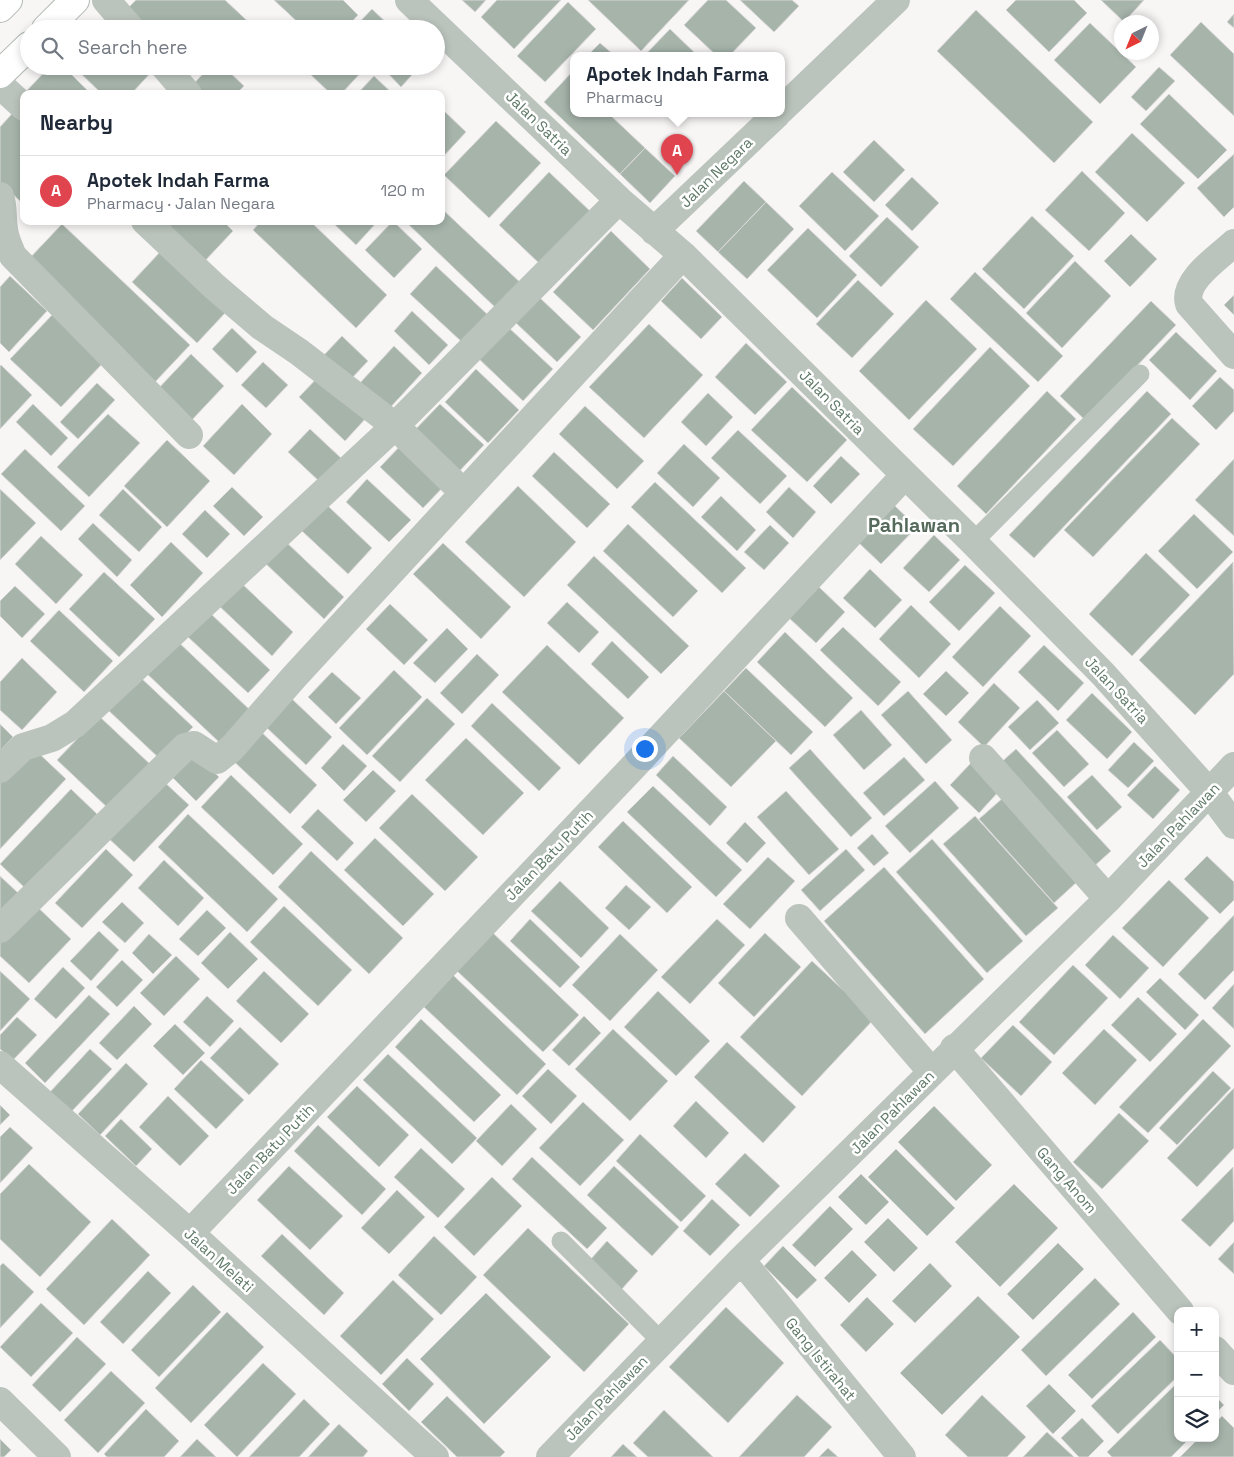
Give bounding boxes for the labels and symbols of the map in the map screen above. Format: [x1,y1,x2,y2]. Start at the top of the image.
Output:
north arrow [1114,15,1159,60]
street label: Jalan Satria [502,87,576,160]
street label: Jalan Negara [676,132,757,211]
pin: A [661,134,693,175]
street label: Jalan Satria [795,365,869,439]
district label: Pahlawan [868,512,960,538]
street label: Jalan Satria [1081,653,1153,728]
your location [632,736,658,762]
street label: Jalan Pahlawan [1133,778,1223,872]
street label: Jalan Batu Putih [501,806,597,904]
street label: Jalan Pahlawan [846,1066,938,1158]
street label: Jalan Batu Putih [222,1100,318,1198]
street label: Gang Anom [1033,1143,1101,1217]
street label: Jalan Melati [180,1224,258,1296]
street label: Gang Istirahat [782,1314,860,1404]
street label: Jalan Pahlawan [561,1351,651,1445]

